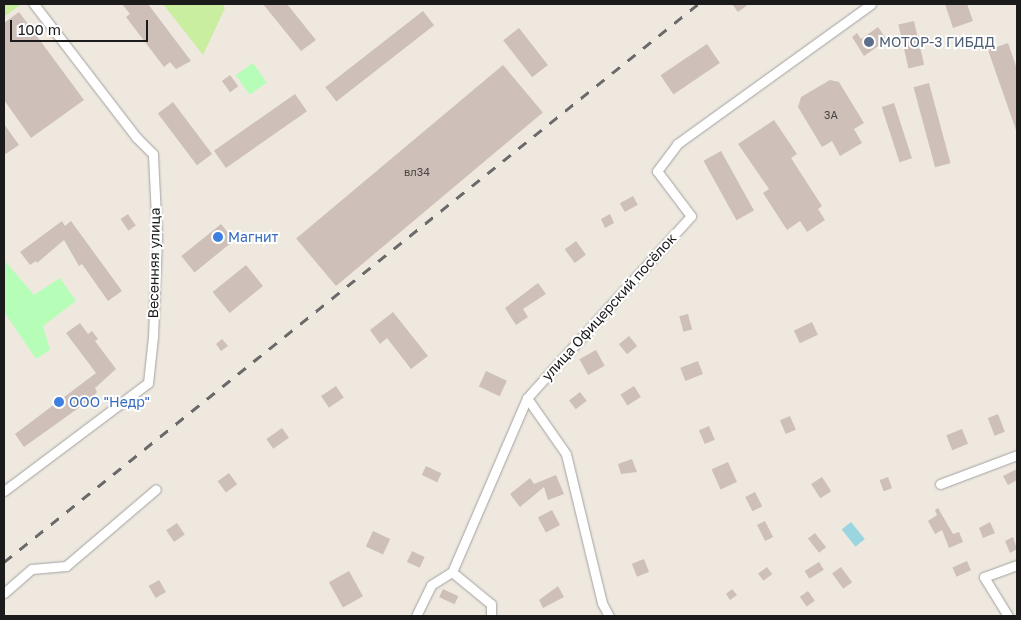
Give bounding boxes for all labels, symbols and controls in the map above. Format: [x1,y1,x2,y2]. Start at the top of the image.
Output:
scale bar [12,10,150,42]
text: 100 m [18,20,61,38]
place label: МОТОР-3 ГИБДД [879,34,995,50]
marker: МОТОР-3 ГИБДД [863,36,875,48]
house number: 3А [824,108,838,122]
house number: вл34 [404,165,430,179]
street label: Весенняя улица [145,207,163,319]
place label: Магнит [228,229,278,245]
street label: улица Офицерский посёлок [538,230,680,384]
marker: Магнит [212,231,224,243]
place label: ООО "Недр" [69,394,150,410]
marker: ООО "Недр" [53,396,65,408]

